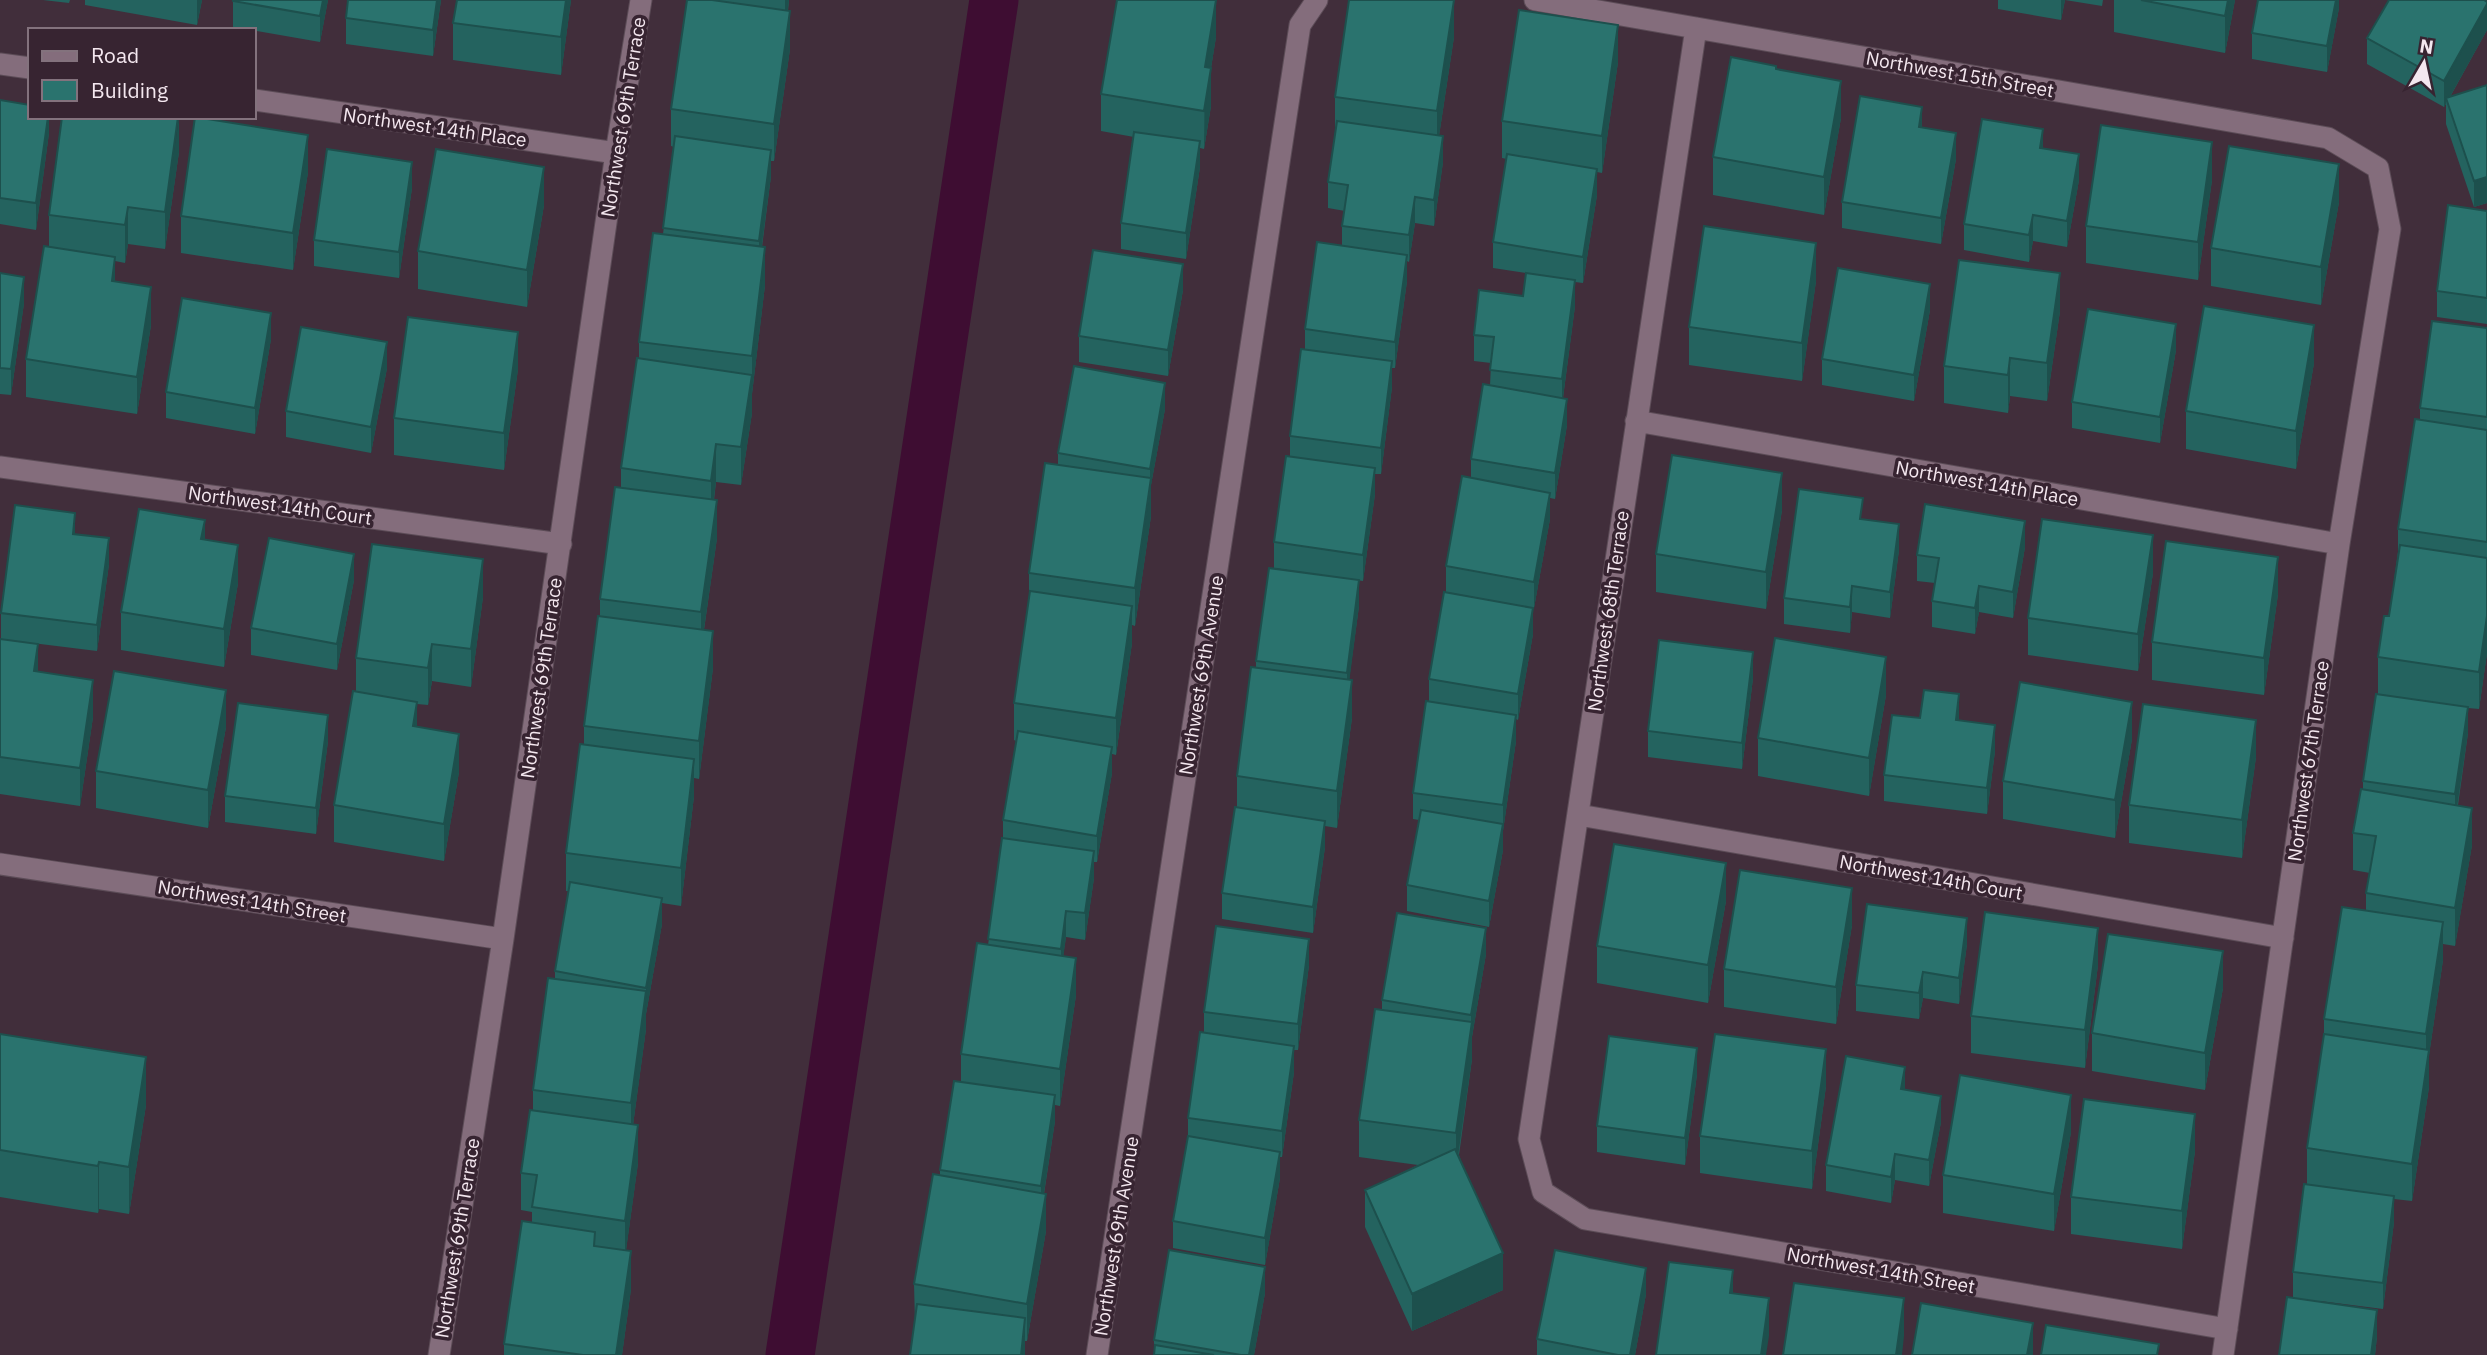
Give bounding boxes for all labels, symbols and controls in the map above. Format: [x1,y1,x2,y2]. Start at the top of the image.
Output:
street label: Northwest 69th Terrace [595,15,651,219]
legend [28,28,256,119]
north arrow [2389,28,2459,98]
text: N [2418,33,2435,59]
text: Road [91,41,139,69]
street label: Northwest 15th Street [1864,46,2056,102]
text: Building [91,76,168,104]
street label: Northwest 14th Place [342,102,528,152]
street label: Northwest 14th Place [1894,455,2080,511]
street label: Northwest 14th Court [187,480,373,530]
street label: Northwest 68th Terrace [1582,509,1634,713]
street label: Northwest 69th Avenue [1173,573,1229,777]
street label: Northwest 69th Terrace [515,576,567,780]
street label: Northwest 67th Terrace [2282,659,2334,863]
street label: Northwest 14th Court [1838,849,2024,905]
street label: Northwest 14th Street [156,874,348,928]
street label: Northwest 69th Avenue [1088,1134,1144,1338]
street label: Northwest 69th Terrace [429,1136,485,1340]
street label: Northwest 14th Street [1785,1242,1977,1298]

